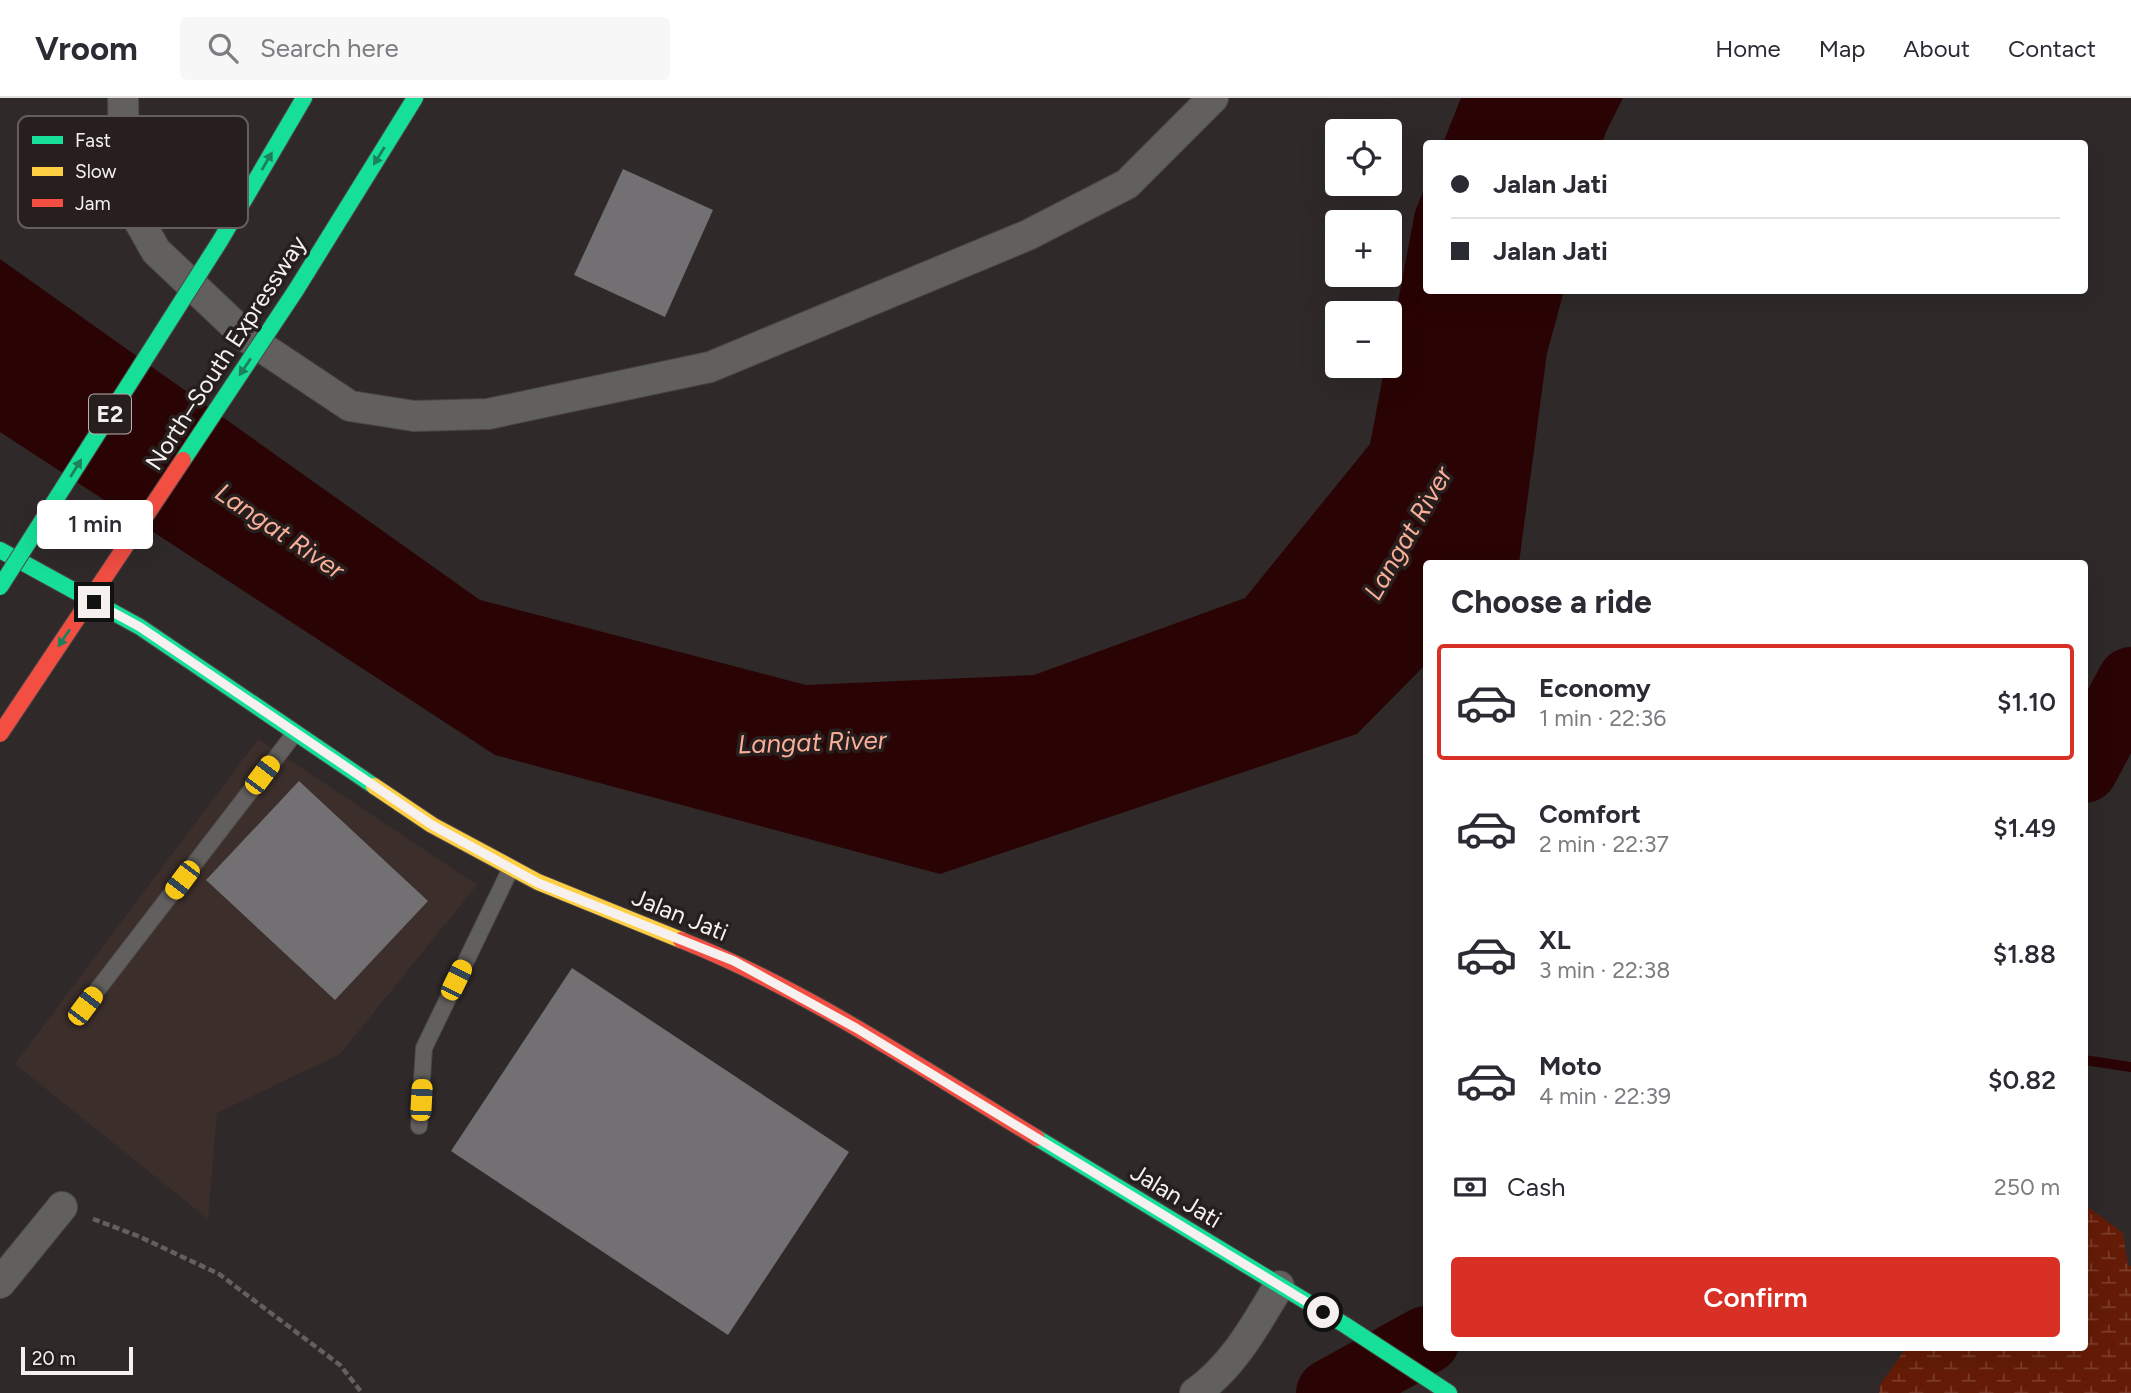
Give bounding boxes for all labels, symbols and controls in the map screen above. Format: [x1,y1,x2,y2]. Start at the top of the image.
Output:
search box [180,17,670,80]
text: Vroom [35,29,138,68]
icon: search [204,29,242,67]
text: Search here [260,32,399,64]
text: Home [1715,34,1781,63]
text: Map [1819,34,1865,63]
text: About [1903,34,1970,63]
text: Contact [2008,34,2096,63]
legend [18,116,248,228]
map controls [1325,119,1402,378]
button: locate [1325,119,1402,196]
text: Fast [75,129,111,152]
one-way arrow [372,147,385,166]
one-way arrow [261,151,273,170]
text: Slow [75,160,117,183]
text: Jalan Jati [1493,168,1608,200]
text: Jam [75,192,111,215]
button: + [1325,210,1402,287]
street label: North–South Expressway [139,230,312,475]
text: Jalan Jati [1493,235,1608,267]
button: − [1325,301,1402,378]
one-way arrow [239,358,252,377]
road number: E2 [89,394,131,434]
one-way arrow [70,458,83,477]
water label: Langat River [1357,460,1460,605]
water label: Langat River [209,476,352,587]
callout: 1 min [36,500,152,550]
text: 1 min [68,510,122,538]
text: Choose a ride [1451,583,1652,621]
route end [78,586,110,618]
one-way arrow [57,629,71,647]
icon: car [1455,671,1518,734]
text: Economy [1539,672,1651,704]
text: $1.10 [1997,686,2056,718]
text: 1 min · 22:36 [1539,704,1666,732]
water label: Langat River [737,723,888,761]
car [241,752,284,798]
icon: car [1455,797,1518,860]
text: Comfort [1539,798,1641,830]
text: $1.49 [1993,812,2056,844]
text: 2 min · 22:37 [1539,830,1669,858]
car [161,857,204,903]
street label: Jalan Jati [628,882,732,947]
icon: car [1455,923,1518,986]
text: XL [1539,924,1571,956]
text: $1.88 [1993,938,2056,970]
text: 3 min · 22:38 [1539,956,1670,984]
car [438,957,475,1003]
car [64,983,107,1029]
icon: car [1455,1049,1518,1112]
text: Moto [1539,1050,1602,1082]
text: $0.82 [1988,1064,2056,1096]
car [410,1078,433,1122]
text: 4 min · 22:39 [1539,1082,1671,1110]
street label: Jalan Jati [1126,1157,1227,1234]
icon: cash [1451,1168,1489,1206]
text: Cash [1507,1171,1566,1203]
text: 250 m [1994,1173,2060,1201]
button: Confirm [1451,1257,2060,1337]
route start [1307,1296,1339,1328]
scale bar [21,1344,133,1376]
text: 20 m [32,1347,76,1370]

